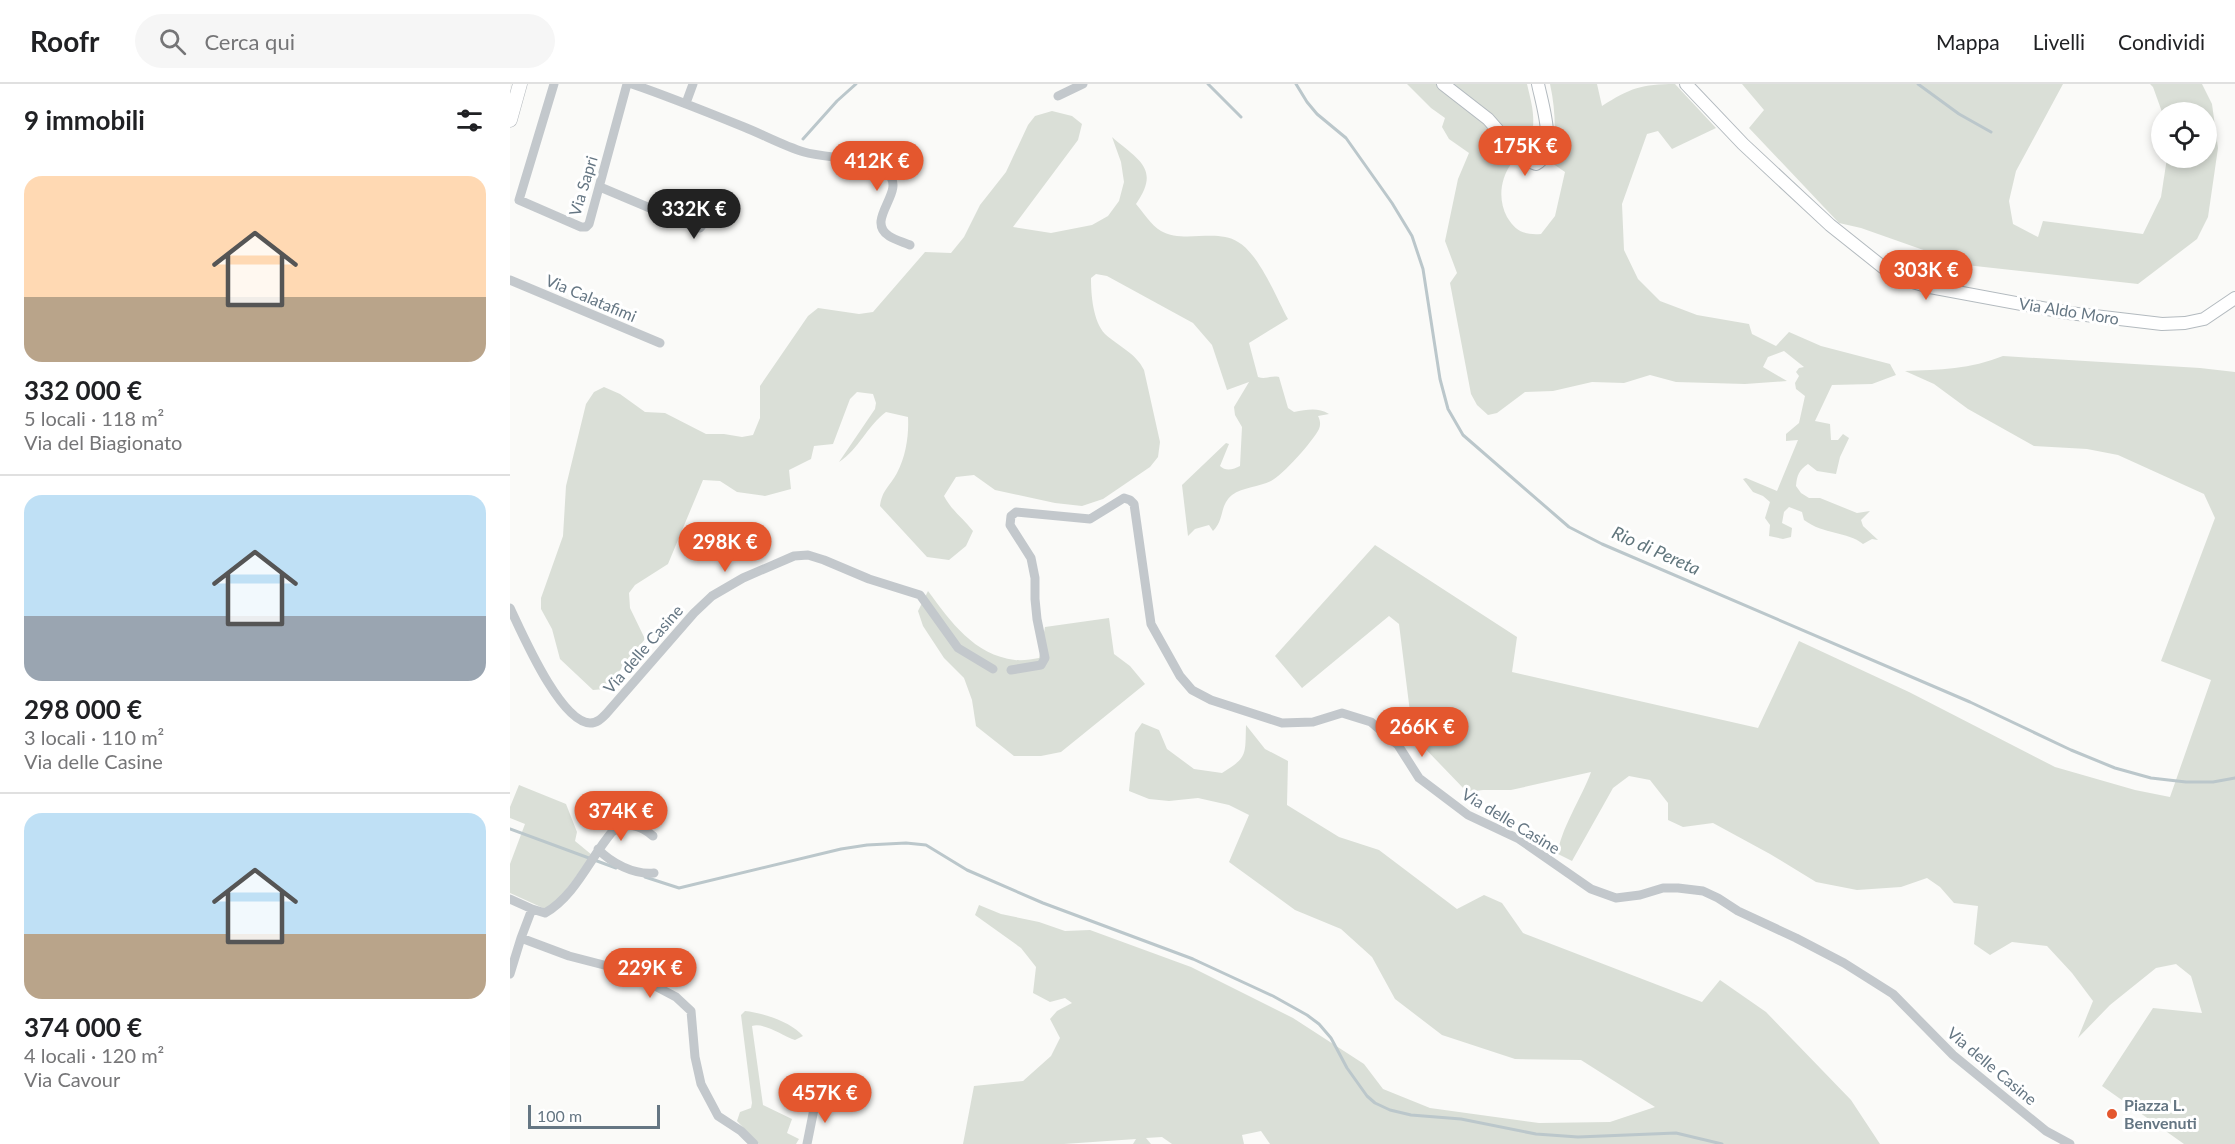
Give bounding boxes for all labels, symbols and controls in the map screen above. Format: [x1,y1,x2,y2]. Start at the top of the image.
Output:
search box [135,14,555,68]
text: Roofr [30,24,99,58]
icon: search [156,25,189,58]
text: Cerca qui [204,28,295,55]
text: Mappa [1936,29,2000,54]
text: Livelli [2033,29,2085,54]
text: Condividi [2118,29,2205,54]
map controls [2151,102,2217,168]
button: locate [2151,102,2217,168]
text: 9 immobili [24,104,145,136]
icon: filters [453,104,486,137]
pin: 175K € [1476,126,1574,177]
text: 175K € [1493,133,1557,157]
pin: 412K € [828,141,926,192]
text: 412K € [845,148,909,172]
street label: Via Sapri [564,153,601,218]
pin: 332K € [645,189,743,240]
text: 332K € [662,196,726,220]
icon: home [201,215,309,323]
pin: 303K € [1877,250,1975,301]
text: 303K € [1894,257,1958,281]
street label: Via Calatafimi [543,270,639,325]
street label: Via Aldo Moro [2018,293,2121,328]
text: 332 000 € [24,374,142,406]
text: 5 locali · 118 m² [24,406,164,430]
text: Via del Biagionato [24,430,182,454]
water label: Rio di Pereta [1609,521,1704,579]
pin: 298K € [676,522,774,573]
text: 298K € [693,529,757,553]
icon: home [201,534,309,642]
street label: Via delle Casine [599,601,686,697]
text: 298 000 € [24,693,142,725]
pin: 266K € [1373,707,1471,758]
text: 266K € [1390,714,1454,738]
text: 3 locali · 110 m² [24,725,164,749]
text: Via delle Casine [24,749,163,773]
street label: Via delle Casine [1459,784,1564,857]
pin: 374K € [572,791,670,842]
text: 374K € [589,798,653,822]
icon: home [201,852,309,960]
pin: 229K € [601,948,699,999]
text: 229K € [618,955,682,979]
text: 374 000 € [24,1011,142,1043]
street label: Via delle Casine [1944,1023,2041,1109]
text: 4 locali · 120 m² [24,1043,164,1067]
text: Via Cavour [24,1067,120,1091]
pin: 457K € [776,1073,874,1124]
text: 457K € [793,1080,857,1104]
place label: Piazza L. Benvenuti [2124,1095,2197,1132]
scale bar [528,1102,660,1130]
text: 100 m [537,1106,582,1125]
marker: Piazza L. Benvenuti [2105,1107,2119,1121]

